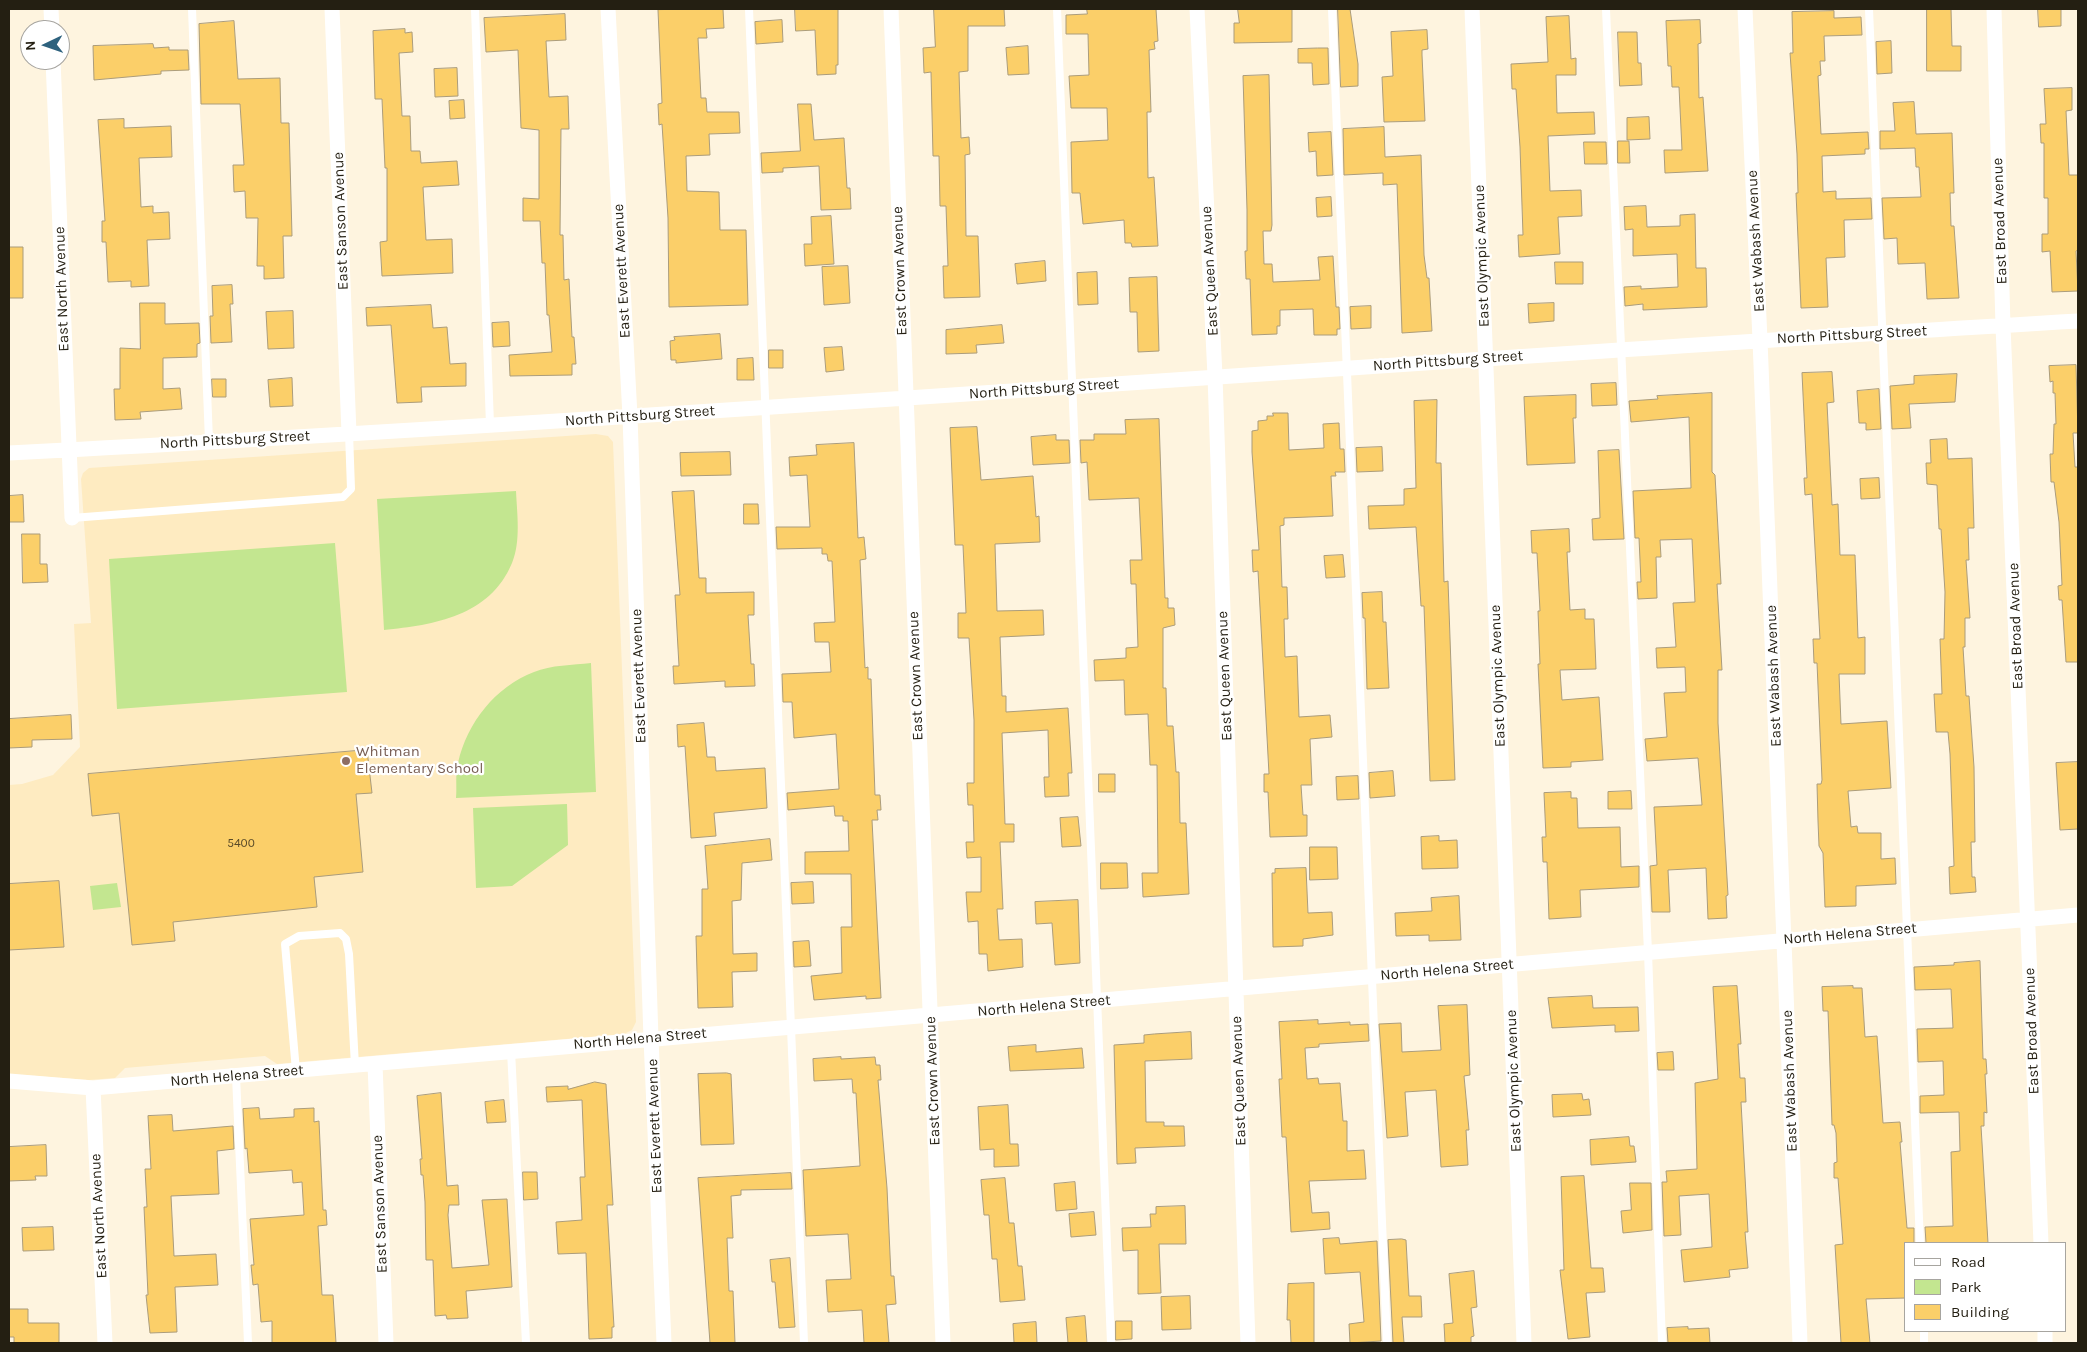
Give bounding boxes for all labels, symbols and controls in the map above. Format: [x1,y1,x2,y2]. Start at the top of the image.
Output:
north arrow [20,20,70,70]
text: N [22,40,39,51]
street label: East Sanson Avenue [330,152,352,290]
street label: East Broad Avenue [1989,157,2011,285]
street label: East Wabash Avenue [1743,170,1769,312]
street label: East Olympic Avenue [1471,184,1493,328]
street label: East Everett Avenue [609,203,635,339]
street label: East Crown Avenue [889,206,911,336]
street label: East Queen Avenue [1198,206,1222,336]
street label: East North Avenue [51,226,73,352]
street label: North Pittsburg Street [1776,322,1928,348]
street label: North Pittsburg Street [1372,347,1524,375]
street label: North Pittsburg Street [968,375,1120,403]
street label: North Pittsburg Street [564,402,716,430]
street label: North Pittsburg Street [159,427,311,453]
street label: East Broad Avenue [2005,562,2027,690]
street label: East Olympic Avenue [1487,604,1509,748]
street label: East Wabash Avenue [1763,605,1785,747]
street label: East Everett Avenue [628,608,650,744]
street label: East Crown Avenue [905,611,927,741]
street label: East Queen Avenue [1214,611,1236,741]
place label: Whitman Elementary School [356,743,483,778]
marker: Whitman Elementary School [340,755,352,767]
house number: 5400 [227,837,255,851]
street label: North Helena Street [1783,919,1917,949]
street label: North Helena Street [1380,955,1514,985]
street label: East Broad Avenue [2021,967,2043,1095]
street label: North Helena Street [977,991,1111,1021]
street label: East Olympic Avenue [1503,1009,1525,1153]
street label: East Wabash Avenue [1779,1010,1801,1152]
street label: East Crown Avenue [922,1016,944,1146]
street label: East Queen Avenue [1228,1016,1250,1146]
street label: North Helena Street [573,1024,707,1054]
street label: East Everett Avenue [644,1058,666,1194]
street label: North Helena Street [170,1061,304,1091]
street label: East Sanson Avenue [369,1135,391,1273]
street label: East North Avenue [87,1153,111,1279]
legend [1904,1242,2067,1332]
text: Road [1951,1253,1986,1271]
text: Park [1951,1278,1981,1296]
text: Building [1951,1303,2009,1321]

